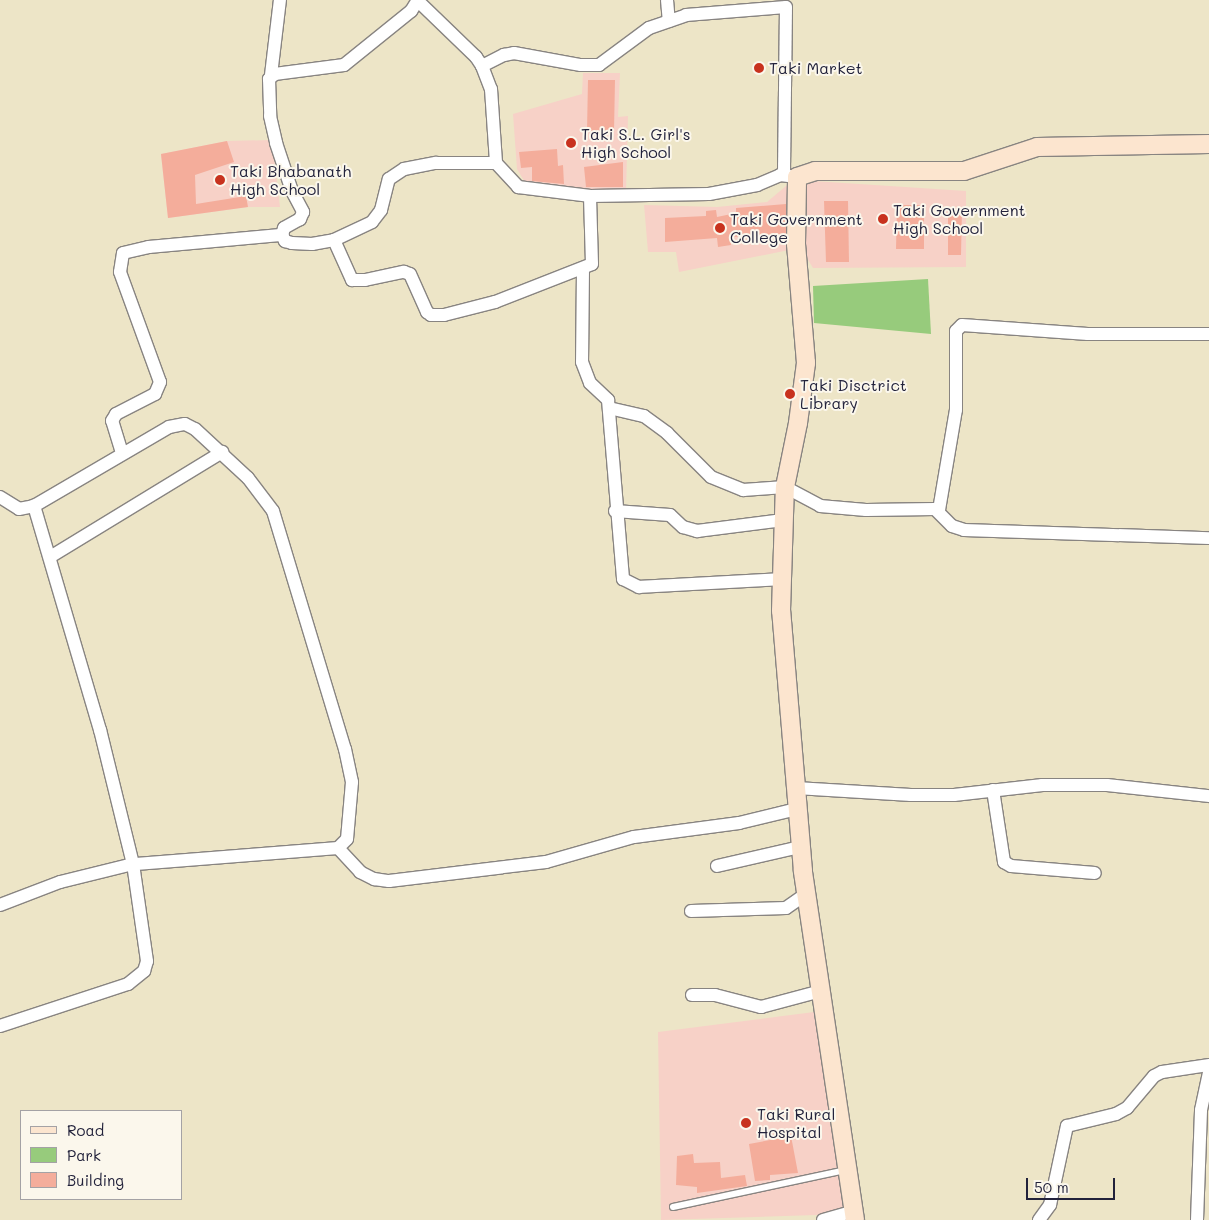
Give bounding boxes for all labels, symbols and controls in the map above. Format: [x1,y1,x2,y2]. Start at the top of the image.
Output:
place label: Taki Market [769,58,863,78]
marker: Taki Market [753,62,765,74]
place label: Taki S.L. Girl's High School [581,124,691,162]
marker: Taki S.L. Girl's High School [565,137,577,149]
place label: Taki Bhabanath High School [230,161,351,199]
marker: Taki Bhabanath High School [214,174,226,186]
place label: Taki Government High School [893,200,1026,238]
place label: Taki Government College [730,209,863,247]
marker: Taki Government High School [877,213,889,225]
marker: Taki Government College [714,222,726,234]
place label: Taki Disctrict Library [800,375,907,413]
marker: Taki Disctrict Library [784,388,796,400]
place label: Taki Rural Hospital [757,1104,835,1142]
legend [20,1110,182,1200]
marker: Taki Rural Hospital [739,1116,753,1130]
text: Road [67,1120,104,1140]
text: Park [67,1145,101,1165]
scale bar [1029,1168,1118,1200]
text: Building [67,1170,124,1190]
text: 50 m [1034,1177,1069,1197]

